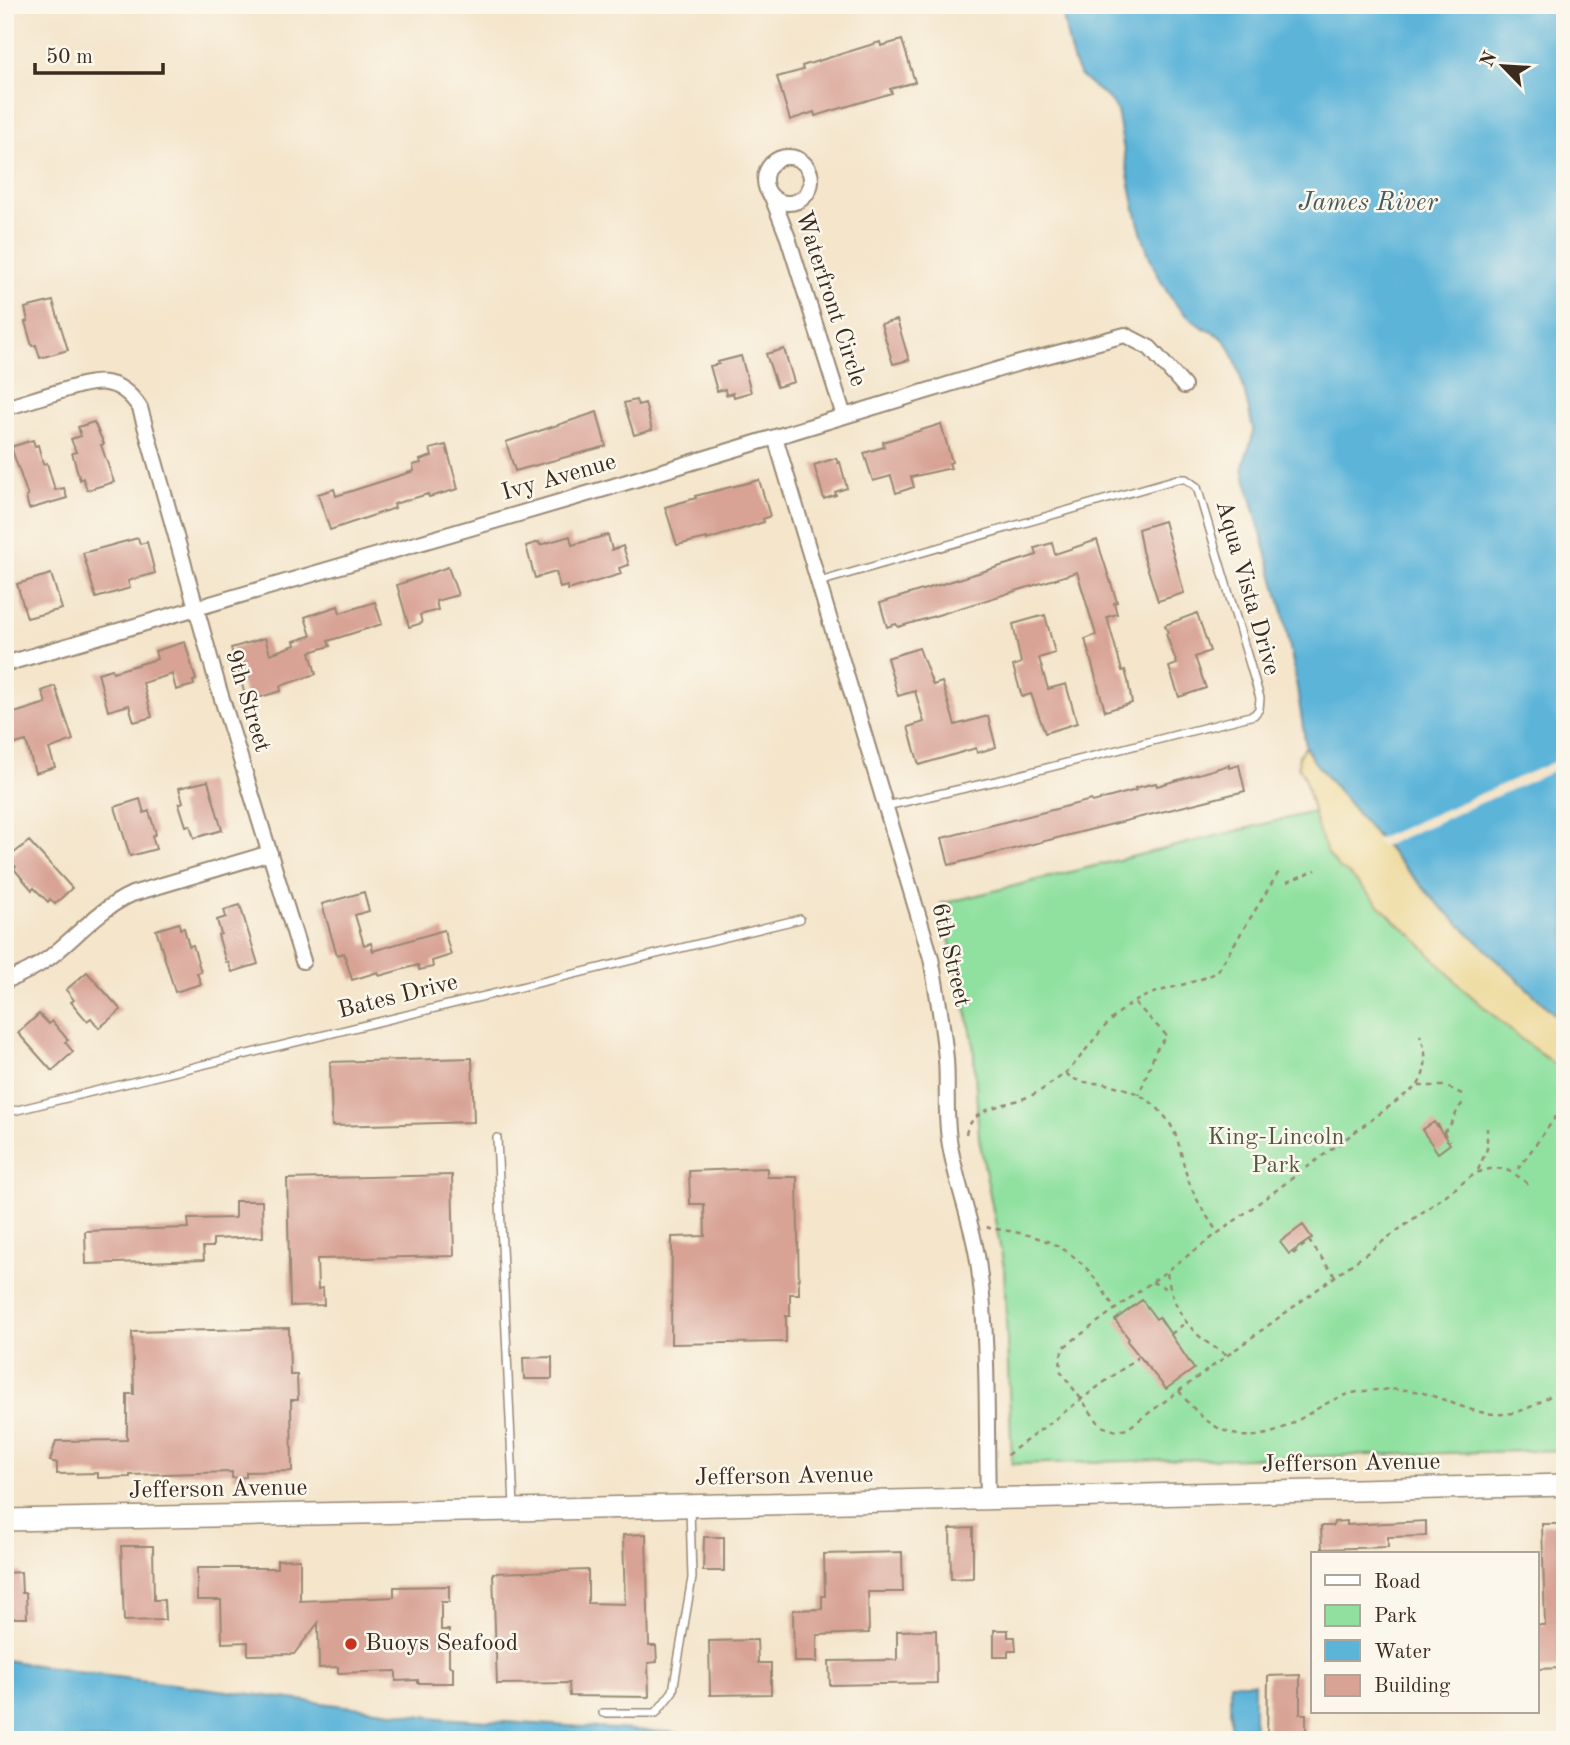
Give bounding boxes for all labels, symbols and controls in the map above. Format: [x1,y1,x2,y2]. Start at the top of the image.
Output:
scale bar [35,32,163,76]
north arrow [1468,32,1538,102]
text: 50 m [46,47,93,68]
text: N [1478,49,1502,70]
water label: James River [1298,190,1438,216]
street label: Waterfront Circle [790,208,870,390]
street label: Ivy Avenue [499,450,619,506]
street label: Aqua Vista Drive [1211,498,1283,678]
street label: 9th Street [220,647,274,755]
street label: 6th Street [926,901,974,1009]
street label: Bates Drive [336,971,460,1023]
park label: King-Lincoln Park [1208,1126,1344,1178]
street label: Jefferson Avenue [1261,1450,1441,1478]
street label: Jefferson Avenue [694,1463,874,1491]
street label: Jefferson Avenue [128,1476,308,1504]
legend [1311,1552,1538,1714]
text: Road [1374,1572,1421,1593]
text: Park [1374,1606,1417,1627]
place label: Buoys Seafood [365,1632,518,1656]
marker: Buoys Seafood [343,1636,359,1652]
text: Water [1374,1642,1431,1663]
text: Building [1374,1676,1451,1697]

